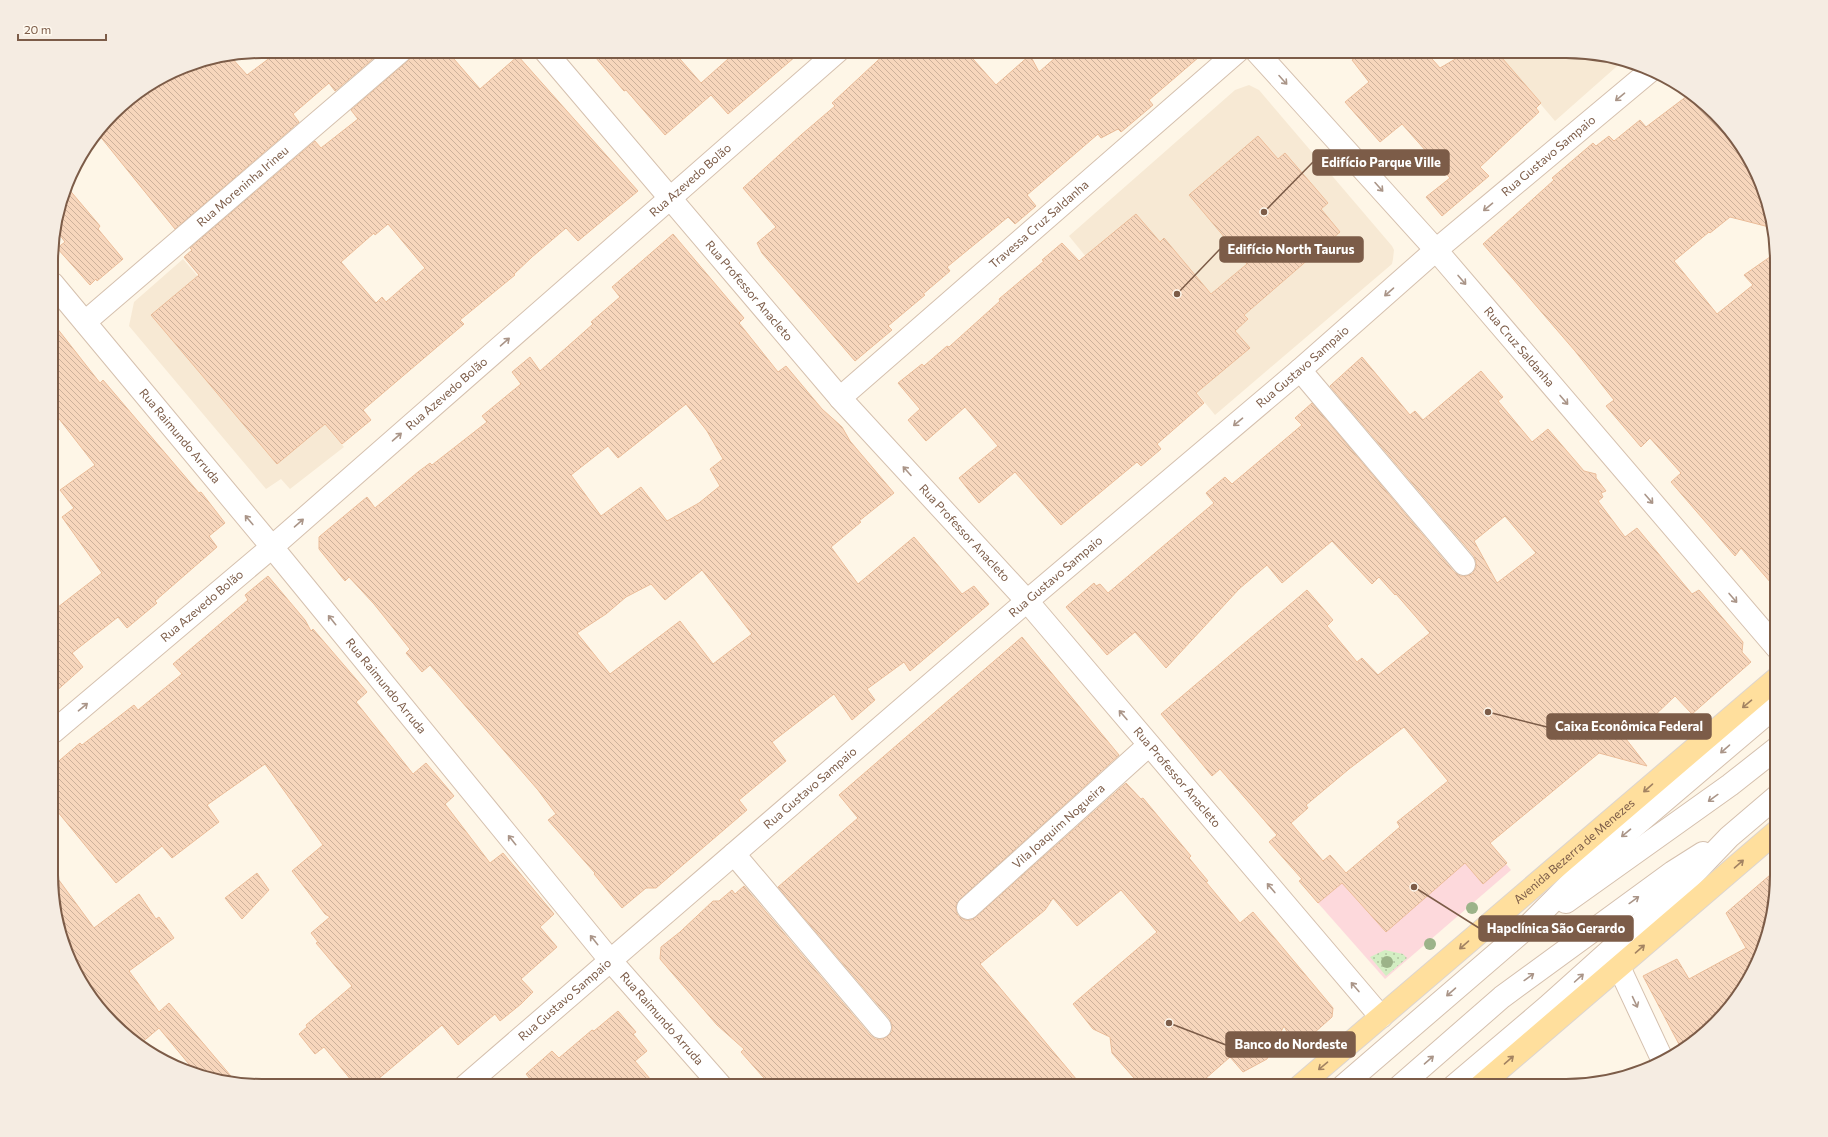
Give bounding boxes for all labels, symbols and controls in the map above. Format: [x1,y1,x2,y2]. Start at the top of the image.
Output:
scale bar [18,16,106,42]
text: 20 m [24,22,51,36]
one-way arrow [1278,75,1287,85]
one-way arrow [1615,92,1625,101]
street label: Rua Gustavo Sampaio [1498,112,1598,198]
street label: Rua Azevedo Bolão [646,140,733,219]
street label: Rua Moreninha Irineu [194,143,291,229]
callout: Edifício Parque Ville [1313,150,1449,175]
text: Edifício Parque Ville [1321,154,1441,170]
street label: Travessa Cruz Saldanha [986,177,1091,271]
one-way arrow [1374,182,1384,192]
one-way arrow [1483,203,1493,212]
street label: Rua Professor Anacleto [703,237,796,343]
callout: Edifício North Taurus [1220,237,1363,262]
text: Edifício North Taurus [1227,241,1355,257]
one-way arrow [1457,275,1466,285]
one-way arrow [1384,287,1395,296]
street label: Rua Cruz Saldanha [1482,303,1558,389]
street label: Rua Gustavo Sampaio [1253,322,1351,410]
one-way arrow [500,338,510,347]
street label: Rua Azevedo Bolão [402,354,490,433]
street label: Rua Raimundo Arruda [137,385,224,486]
one-way arrow [1560,395,1569,406]
one-way arrow [1233,418,1243,427]
one-way arrow [391,433,402,442]
one-way arrow [902,466,912,476]
street label: Rua Professor Anacleto [917,481,1013,584]
one-way arrow [1644,494,1653,504]
one-way arrow [245,514,253,525]
one-way arrow [294,519,304,528]
street label: Rua Gustavo Sampaio [1006,532,1105,620]
street label: Rua Azevedo Bolão [157,567,245,644]
one-way arrow [1729,593,1738,603]
one-way arrow [327,615,336,626]
street label: Rua Raimundo Arruda [344,635,430,736]
one-way arrow [1742,699,1752,708]
one-way arrow [77,703,88,712]
one-way arrow [1119,709,1128,720]
callout: Caixa Econômica Federal [1547,714,1711,739]
text: Caixa Econômica Federal [1555,718,1703,734]
street label: Rua Professor Anacleto [1131,724,1224,830]
street label: Rua Gustavo Sampaio [760,743,859,831]
one-way arrow [1720,744,1731,753]
street label: Vila Joaquim Nogueira [1009,780,1107,871]
one-way arrow [1643,784,1653,793]
one-way arrow [1707,794,1718,802]
street label: Avenida Bezerra de Menezes [1510,795,1637,906]
one-way arrow [1622,828,1632,837]
one-way arrow [507,834,516,845]
one-way arrow [1733,859,1744,868]
one-way arrow [1267,883,1276,893]
one-way arrow [1628,896,1639,904]
callout: Hapclínica São Gerardo [1479,916,1633,941]
text: Hapclínica São Gerardo [1487,920,1625,936]
one-way arrow [590,935,598,946]
one-way arrow [1459,941,1469,950]
one-way arrow [1635,944,1645,953]
street label: Rua Gustavo Sampaio [515,955,614,1043]
street label: Rua Raimundo Arruda [618,969,707,1067]
one-way arrow [1523,973,1534,981]
one-way arrow [1574,974,1584,983]
one-way arrow [1351,982,1360,992]
one-way arrow [1446,988,1456,997]
one-way arrow [1632,996,1639,1008]
callout: Banco do Nordeste [1226,1032,1355,1057]
text: Banco do Nordeste [1235,1036,1348,1052]
one-way arrow [1424,1055,1434,1065]
one-way arrow [1504,1056,1514,1065]
one-way arrow [1317,1062,1328,1071]

